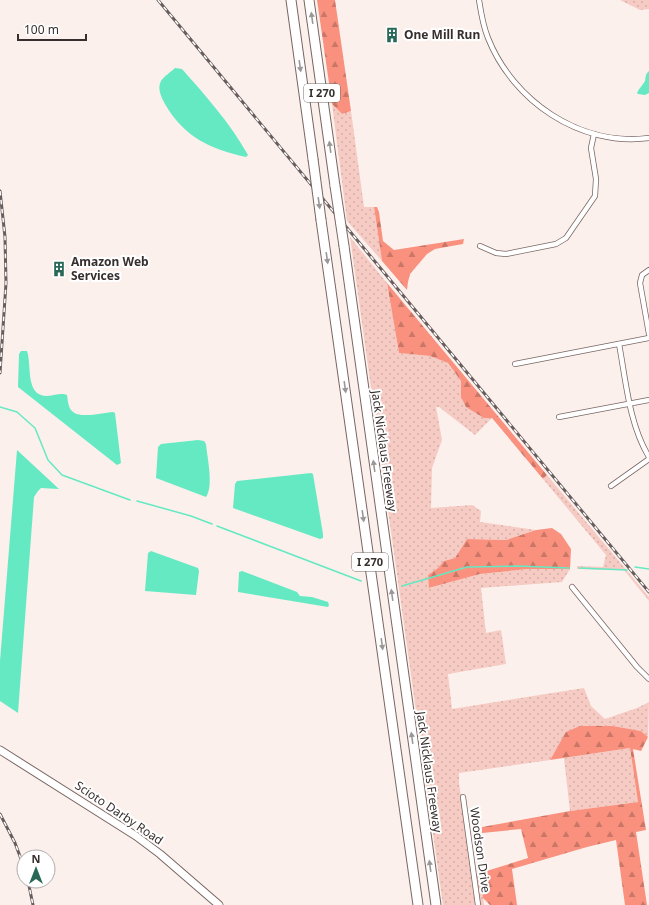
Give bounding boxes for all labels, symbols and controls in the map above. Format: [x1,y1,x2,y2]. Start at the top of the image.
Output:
one-way arrow [309,12,315,24]
scale bar [18,16,86,42]
text: 100 m [24,21,59,38]
building icon: One Mill Run [383,26,401,44]
place label: One Mill Run [404,26,480,43]
one-way arrow [297,60,303,72]
road number: I 270 [304,84,340,102]
one-way arrow [327,141,333,153]
one-way arrow [316,197,322,209]
one-way arrow [324,252,330,264]
place label: Amazon Web Services [71,253,149,284]
building icon: Amazon Web Services [50,260,68,278]
one-way arrow [342,381,348,393]
street label: Jack Nicklaus Freeway [367,388,402,514]
one-way arrow [371,460,377,472]
one-way arrow [360,509,367,522]
road number: I 270 [352,553,388,571]
one-way arrow [389,589,395,601]
one-way arrow [378,638,385,650]
street label: Jack Nicklaus Freeway [412,709,447,835]
one-way arrow [409,732,415,744]
street label: Scioto Darby Road [72,777,167,848]
street label: Woodson Drive [466,806,495,894]
north arrow [16,849,56,889]
text: N [32,851,40,866]
one-way arrow [427,860,434,872]

